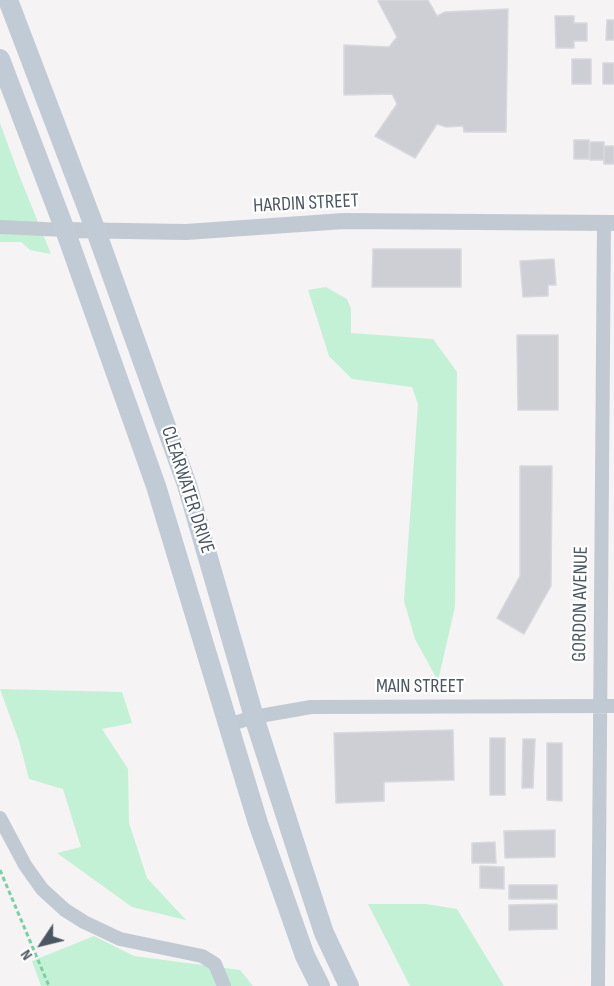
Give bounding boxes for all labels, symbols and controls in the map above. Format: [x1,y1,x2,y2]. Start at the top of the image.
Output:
street label: HARDIN STREET [253,189,359,219]
street label: CLEARWATER DRIVE [155,423,219,557]
street label: GORDON AVENUE [568,546,594,662]
street label: MAIN STREET [376,675,464,699]
north arrow [12,914,72,974]
text: N [17,946,37,964]

